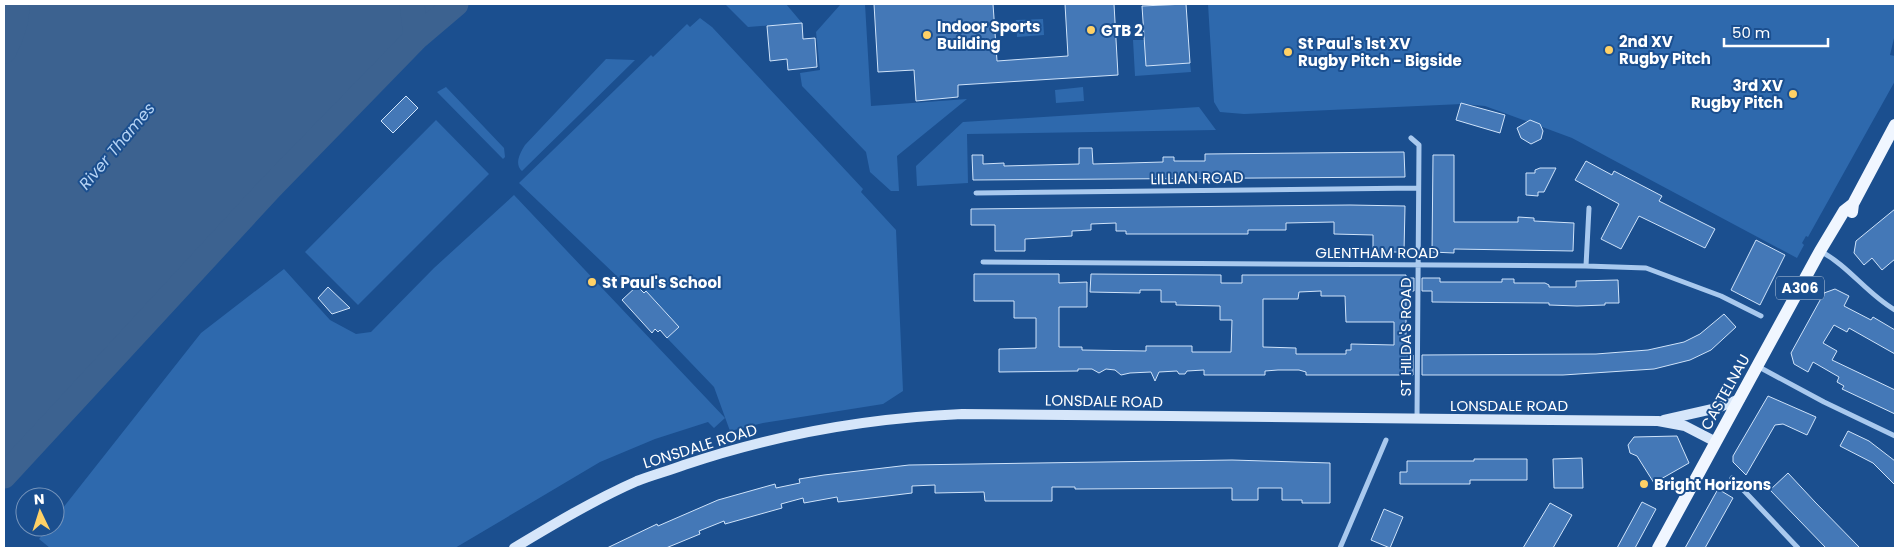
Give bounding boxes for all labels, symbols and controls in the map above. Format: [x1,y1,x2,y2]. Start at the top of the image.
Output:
scale bar [1724,15,1828,47]
place label: Indoor Sports Building [937,16,1040,54]
place label: GTB 2 [1101,20,1143,41]
text: 50 m [1732,22,1770,43]
marker: GTB 2 [1085,24,1097,36]
marker: Indoor Sports Building [921,29,933,41]
place label: 2nd XV Rugby Pitch [1619,31,1711,69]
place label: St Paul's 1st XV Rugby Pitch - Bigside [1298,33,1462,71]
marker: 2nd XV Rugby Pitch [1603,44,1615,56]
marker: St Paul's 1st XV Rugby Pitch - Bigside [1282,46,1294,58]
place label: 3rd XV Rugby Pitch [1691,75,1783,113]
marker: 3rd XV Rugby Pitch [1787,88,1799,100]
water label: River Thames [74,97,160,195]
street label: LILLIAN ROAD [1150,167,1244,189]
street label: GLENTHAM ROAD [1315,242,1439,263]
place label: St Paul's School [602,272,721,293]
marker: St Paul's School [586,276,598,288]
road number: A306 [1776,276,1824,300]
street label: ST HILDA'S ROAD [1395,277,1416,397]
street label: CASTELNAU [1696,350,1754,434]
street label: LONSDALE ROAD [1045,389,1163,413]
street label: LONSDALE ROAD [1450,395,1568,416]
street label: LONSDALE ROAD [640,419,760,473]
place label: Bright Horizons [1654,474,1771,495]
marker: Bright Horizons [1638,478,1650,490]
north arrow [15,487,65,537]
text: N [33,489,45,509]

